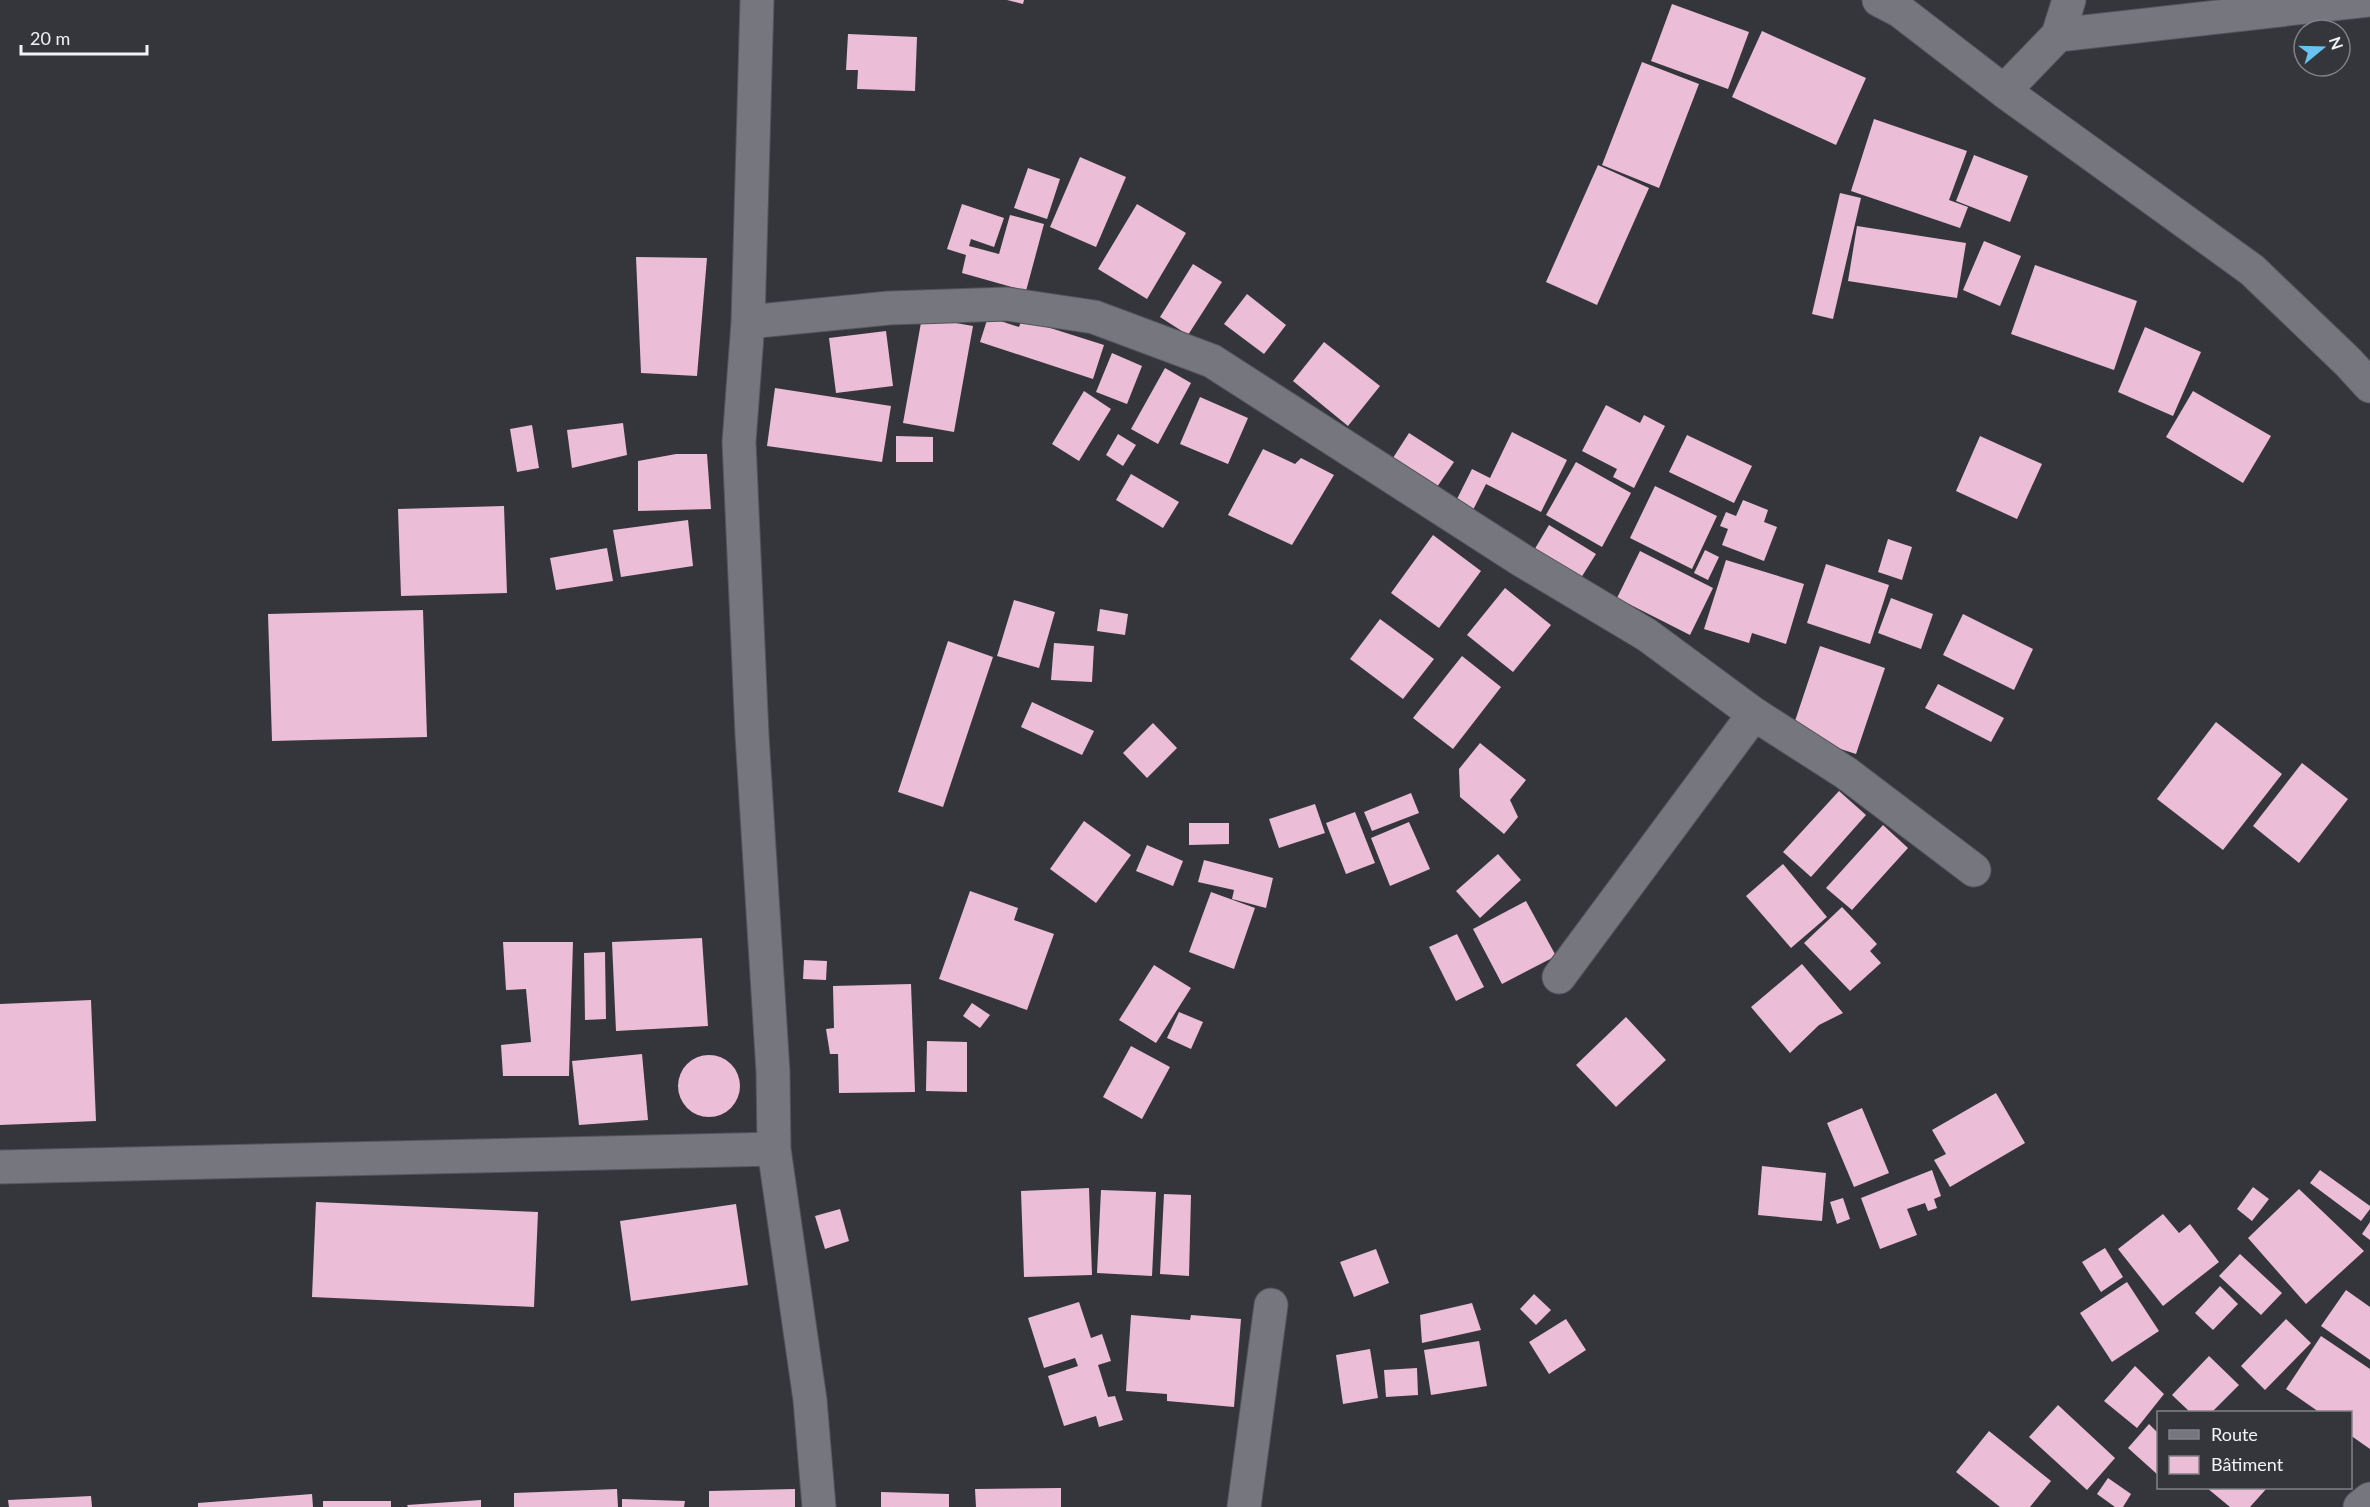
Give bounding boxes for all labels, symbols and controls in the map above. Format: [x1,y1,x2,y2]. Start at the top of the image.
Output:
scale bar [21,18,147,56]
north arrow [2292,18,2352,78]
text: 20 m [30,27,70,49]
text: N [2326,34,2348,52]
legend [2157,1411,2352,1489]
text: Route [2211,1423,2258,1445]
text: Bâtiment [2211,1453,2284,1475]

